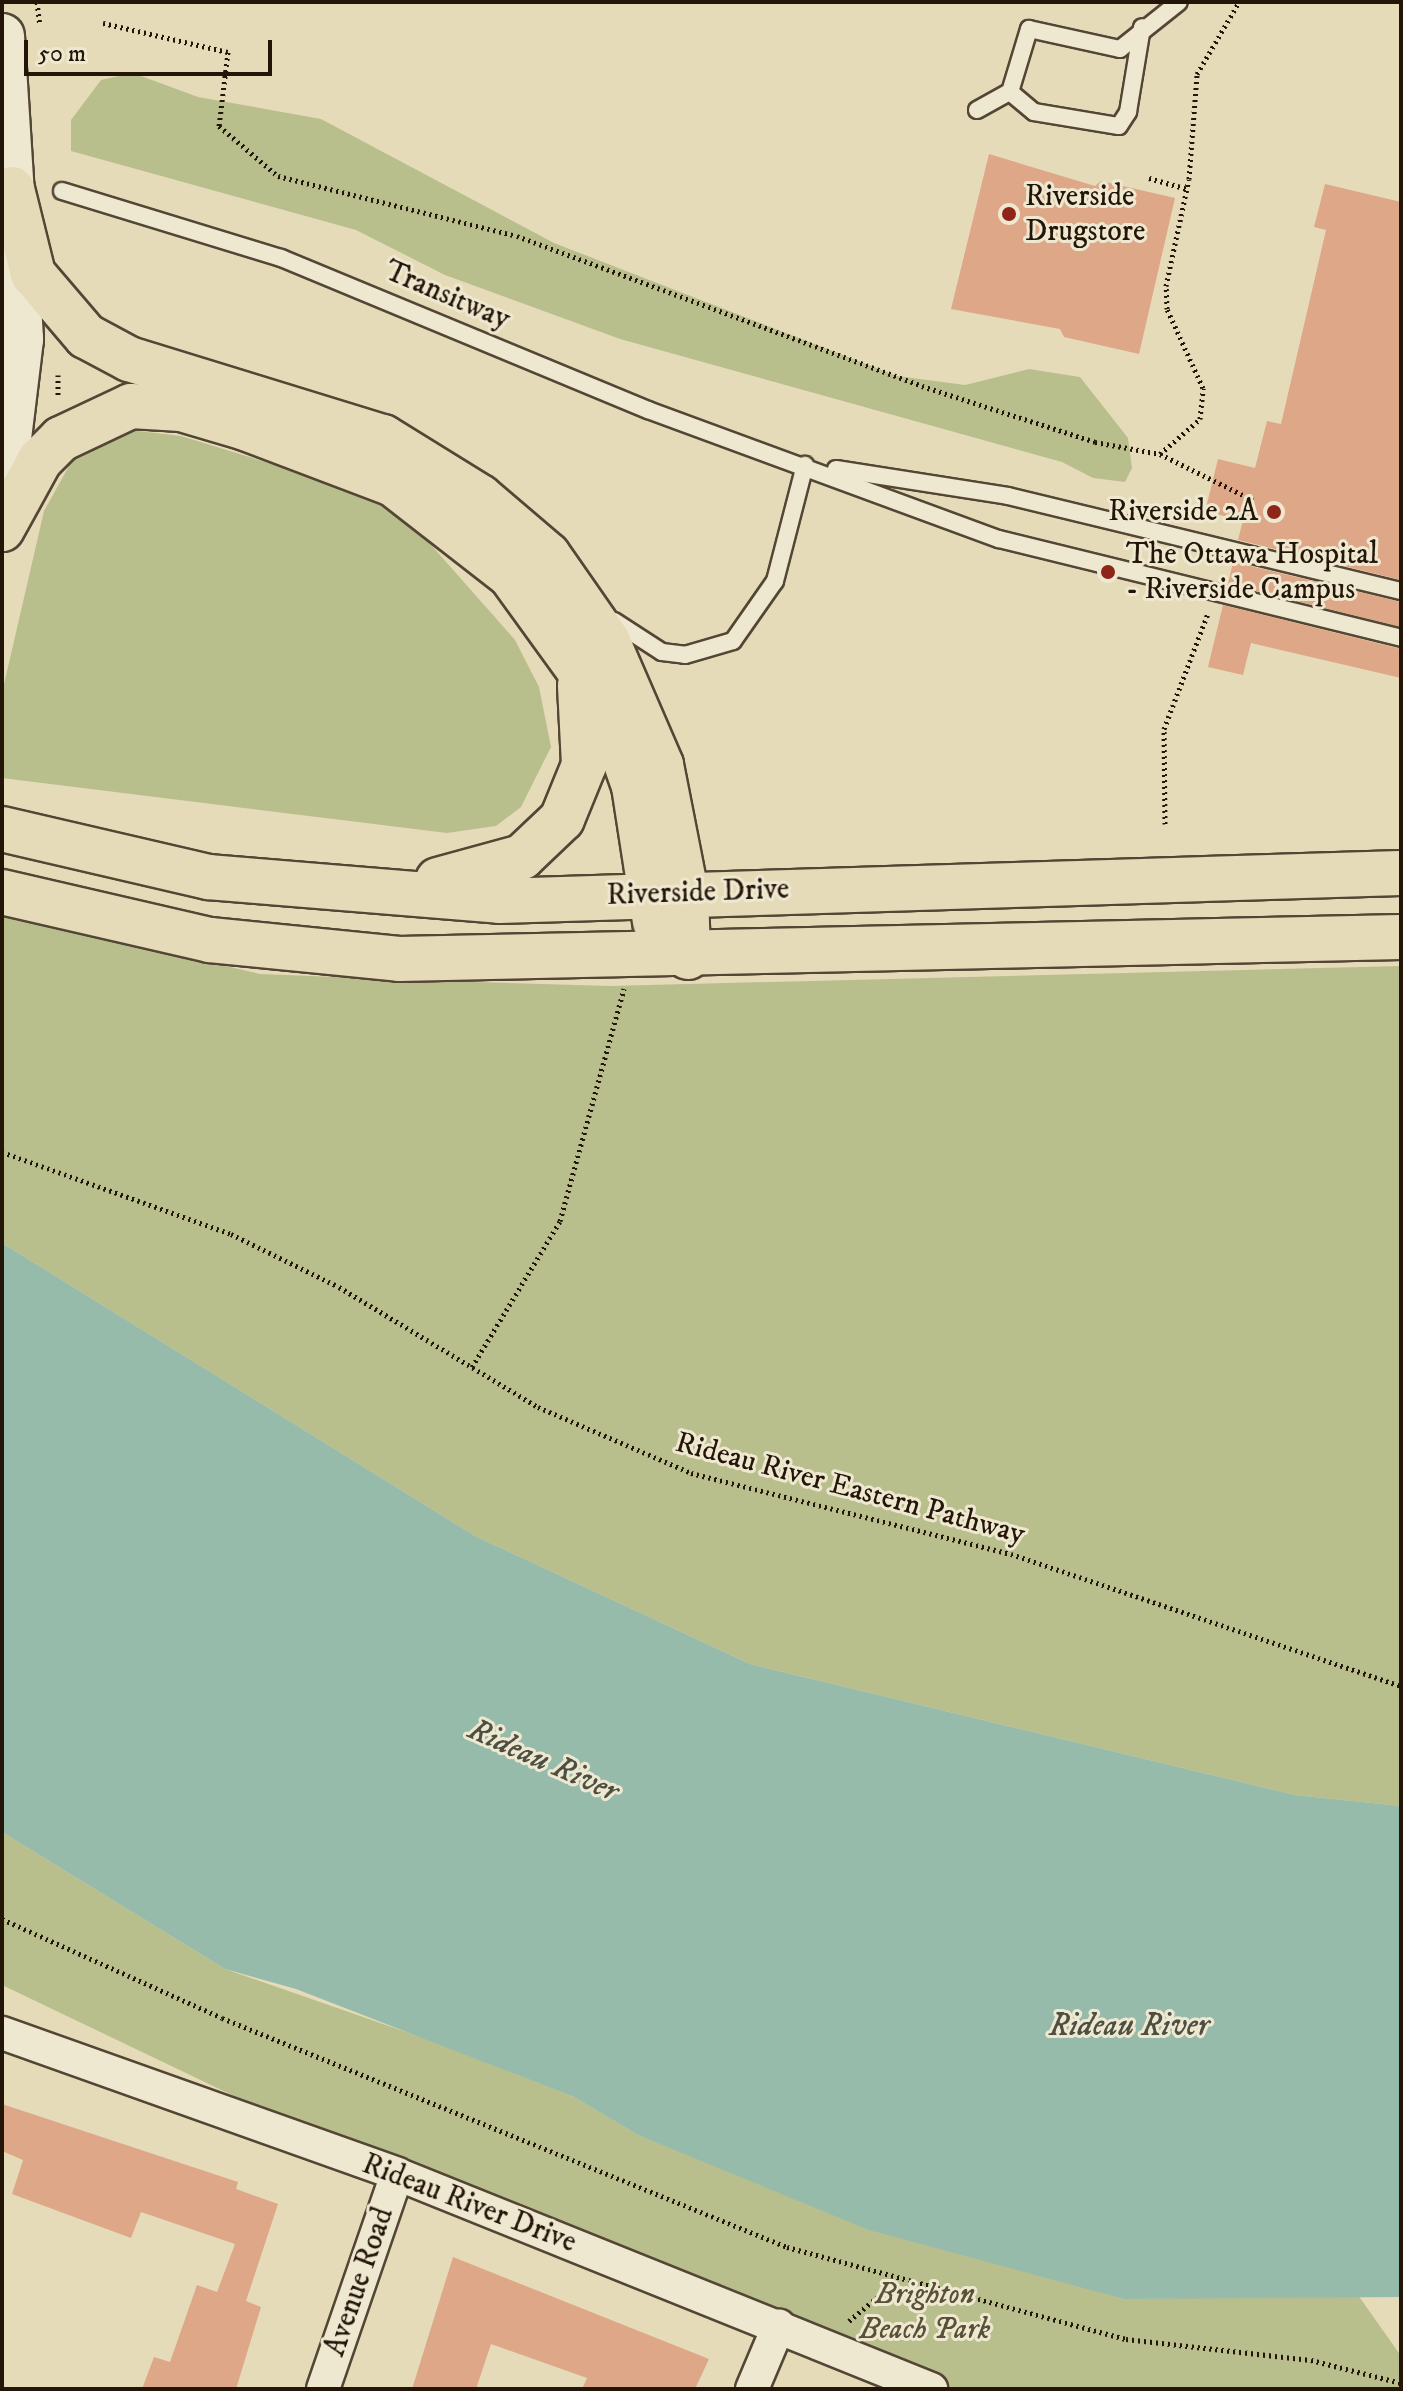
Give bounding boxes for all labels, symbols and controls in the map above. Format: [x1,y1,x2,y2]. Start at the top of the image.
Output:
scale bar [28,24,276,74]
text: 50 m [38,39,86,69]
place label: Riverside Drugstore [1025,179,1145,250]
marker: Riverside Drugstore [1000,205,1018,223]
street label: Transitway [379,254,515,338]
place label: Riverside 2A [1108,494,1258,530]
marker: Riverside 2A [1265,503,1283,521]
place label: The Ottawa Hospital - Riverside Campus [1126,537,1378,608]
marker: The Ottawa Hospital - Riverside Campus [1097,561,1119,583]
street label: Riverside Drive [606,872,790,914]
street label: Rideau River Eastern Pathway [671,1425,1029,1553]
water label: Rideau River [462,1711,624,1811]
water label: Rideau River [1049,2007,1209,2045]
street label: Rideau River Drive [357,2147,581,2261]
street label: Avenue Road [318,2203,402,2361]
park label: Brighton Beach Park [860,2277,990,2348]

